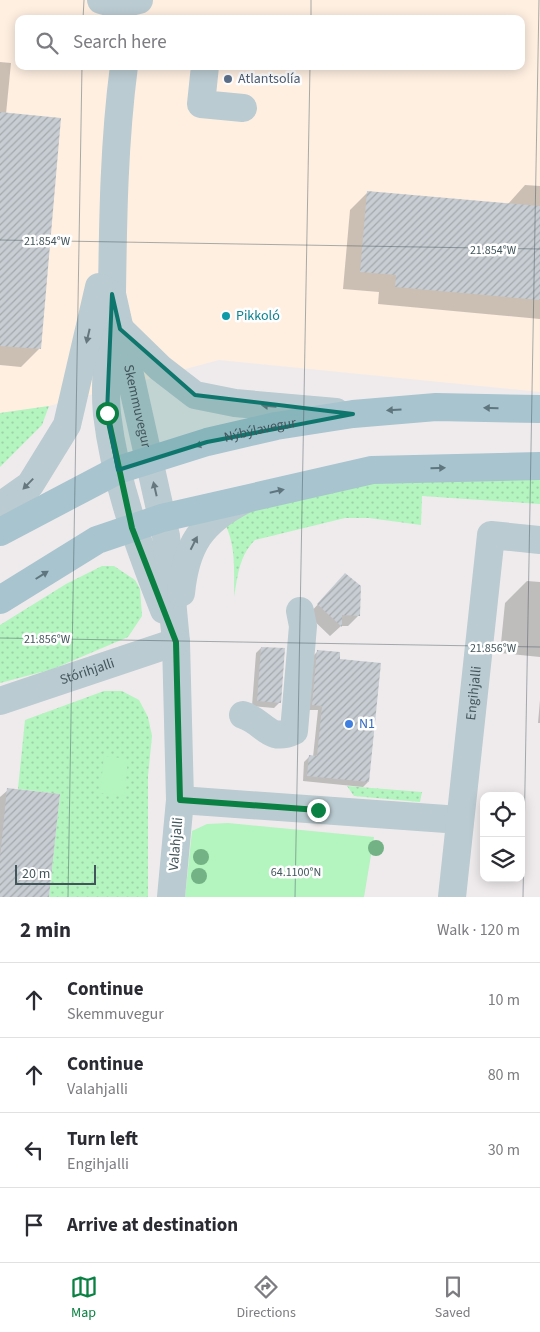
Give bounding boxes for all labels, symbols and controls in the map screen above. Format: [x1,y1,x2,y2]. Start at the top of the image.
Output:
search box [15,15,525,70]
icon: search [33,29,61,57]
text: Search here [73,29,167,56]
place label: Atlantsolía [238,69,301,89]
marker: Atlantsolía [222,73,234,85]
text: 21.854°W [24,233,71,250]
text: 21.854°W [470,242,517,259]
place label: Pikkoló [236,306,280,326]
marker: Pikkoló [220,310,232,322]
one-way arrow [84,328,92,343]
street label: Skemmuvegur [118,363,156,450]
route start [96,402,119,425]
one-way arrow [261,402,277,410]
one-way arrow [483,404,499,412]
one-way arrow [386,407,402,415]
street label: Nýbýlavegur [222,413,298,448]
one-way arrow [194,440,209,448]
one-way arrow [430,463,446,471]
one-way arrow [22,478,34,490]
one-way arrow [151,482,159,497]
one-way arrow [270,487,285,495]
one-way arrow [190,536,198,550]
one-way arrow [35,570,48,579]
text: 21.856°W [24,631,71,648]
text: 21.856°W [470,640,517,657]
street label: Stórihjalli [57,653,117,690]
street label: Engihjalli [461,665,487,721]
place label: N1 [359,714,375,734]
marker: N1 [343,718,355,730]
map controls [480,792,525,882]
button: locate [480,792,525,837]
route end [307,799,330,822]
street label: Valahjalli [164,817,188,871]
button: layers [480,837,525,882]
scale bar [15,862,96,885]
text: 20 m [22,864,50,884]
text: 64.1100°N [271,864,321,881]
text: 2 min [20,915,71,945]
text: Walk · 120 m [437,919,520,941]
text: Continue [67,976,144,1003]
icon: ahead [20,986,48,1014]
text: 10 m [488,989,520,1011]
text: Skemmuvegur [67,1003,164,1025]
text: Continue [67,1051,144,1078]
icon: ahead [20,1061,48,1089]
text: 80 m [488,1064,520,1086]
text: Valahjalli [67,1078,128,1100]
text: Turn left [67,1126,138,1153]
icon: left [20,1136,48,1164]
text: 30 m [488,1139,520,1161]
text: Engihjalli [67,1153,129,1175]
icon: arrive [20,1211,48,1239]
text: Arrive at destination [67,1212,238,1239]
tab: Map [70,1273,98,1323]
tab: Directions [237,1273,296,1323]
tab: Saved [435,1273,470,1323]

